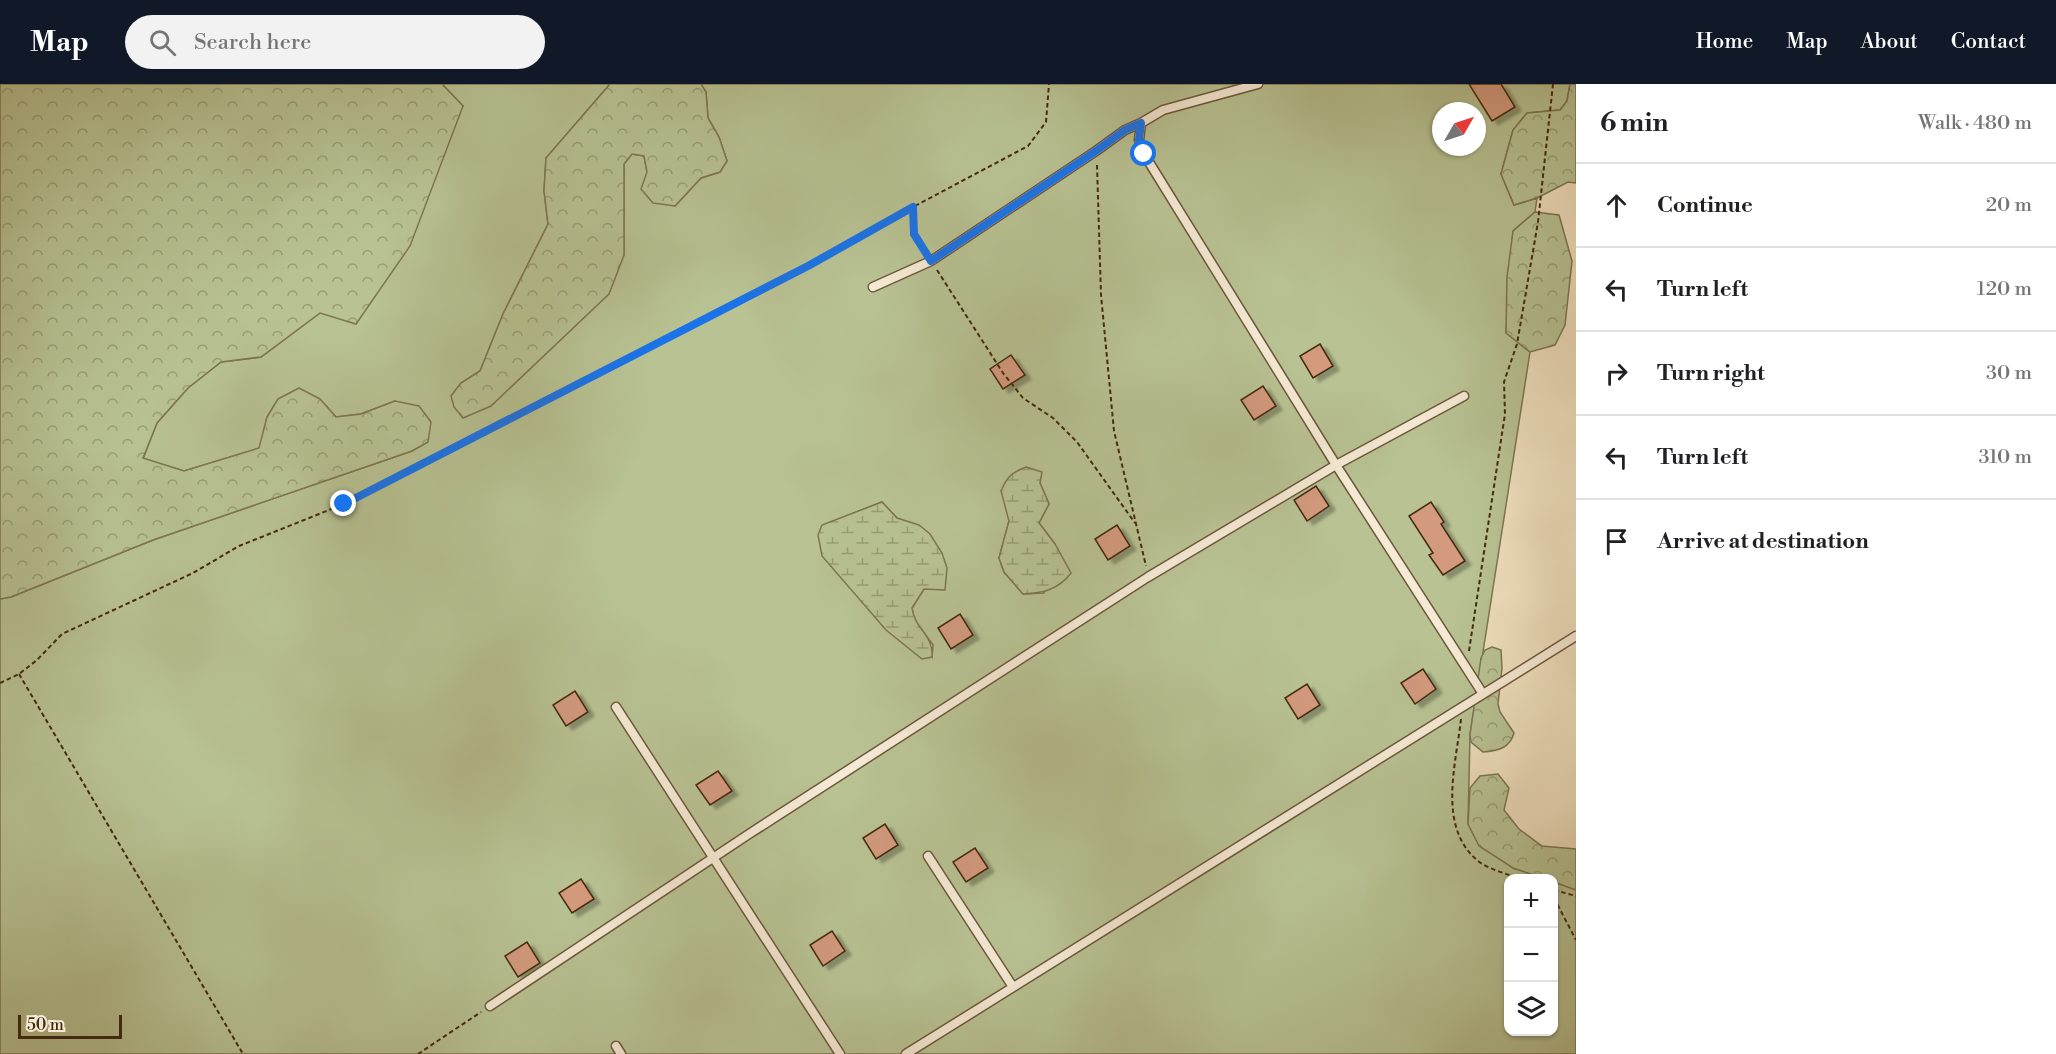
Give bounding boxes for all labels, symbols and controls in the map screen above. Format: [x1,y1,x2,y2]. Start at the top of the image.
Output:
search box [125,15,545,69]
text: Map [30,25,89,60]
icon: search [146,26,179,59]
text: Search here [194,29,311,56]
text: Home [1696,29,1753,55]
text: Map [1786,29,1828,55]
text: About [1861,29,1918,55]
text: Contact [1951,29,2026,55]
north arrow [1432,102,1486,156]
text: 6 min [1600,107,1668,139]
text: Walk · 480 m [1918,111,2032,136]
route start [1130,140,1156,166]
icon: ahead [1600,189,1633,222]
text: Continue [1657,192,1753,219]
text: 20 m [1986,193,2032,218]
icon: left [1600,273,1633,306]
text: Turn left [1657,276,1748,303]
text: 120 m [1977,277,2032,302]
icon: right [1600,357,1633,390]
text: Turn right [1657,360,1765,387]
text: 30 m [1986,361,2032,386]
icon: left [1600,441,1633,474]
text: Turn left [1657,444,1748,471]
text: 310 m [1979,445,2032,470]
route end [330,490,356,516]
icon: arrive [1600,525,1633,558]
text: Arrive at destination [1657,528,1869,555]
map controls [1504,874,1558,1036]
button: + [1504,874,1558,928]
button: − [1504,928,1558,982]
button: layers [1504,982,1558,1036]
scale bar [18,1012,122,1040]
text: 50 m [27,1015,64,1035]

